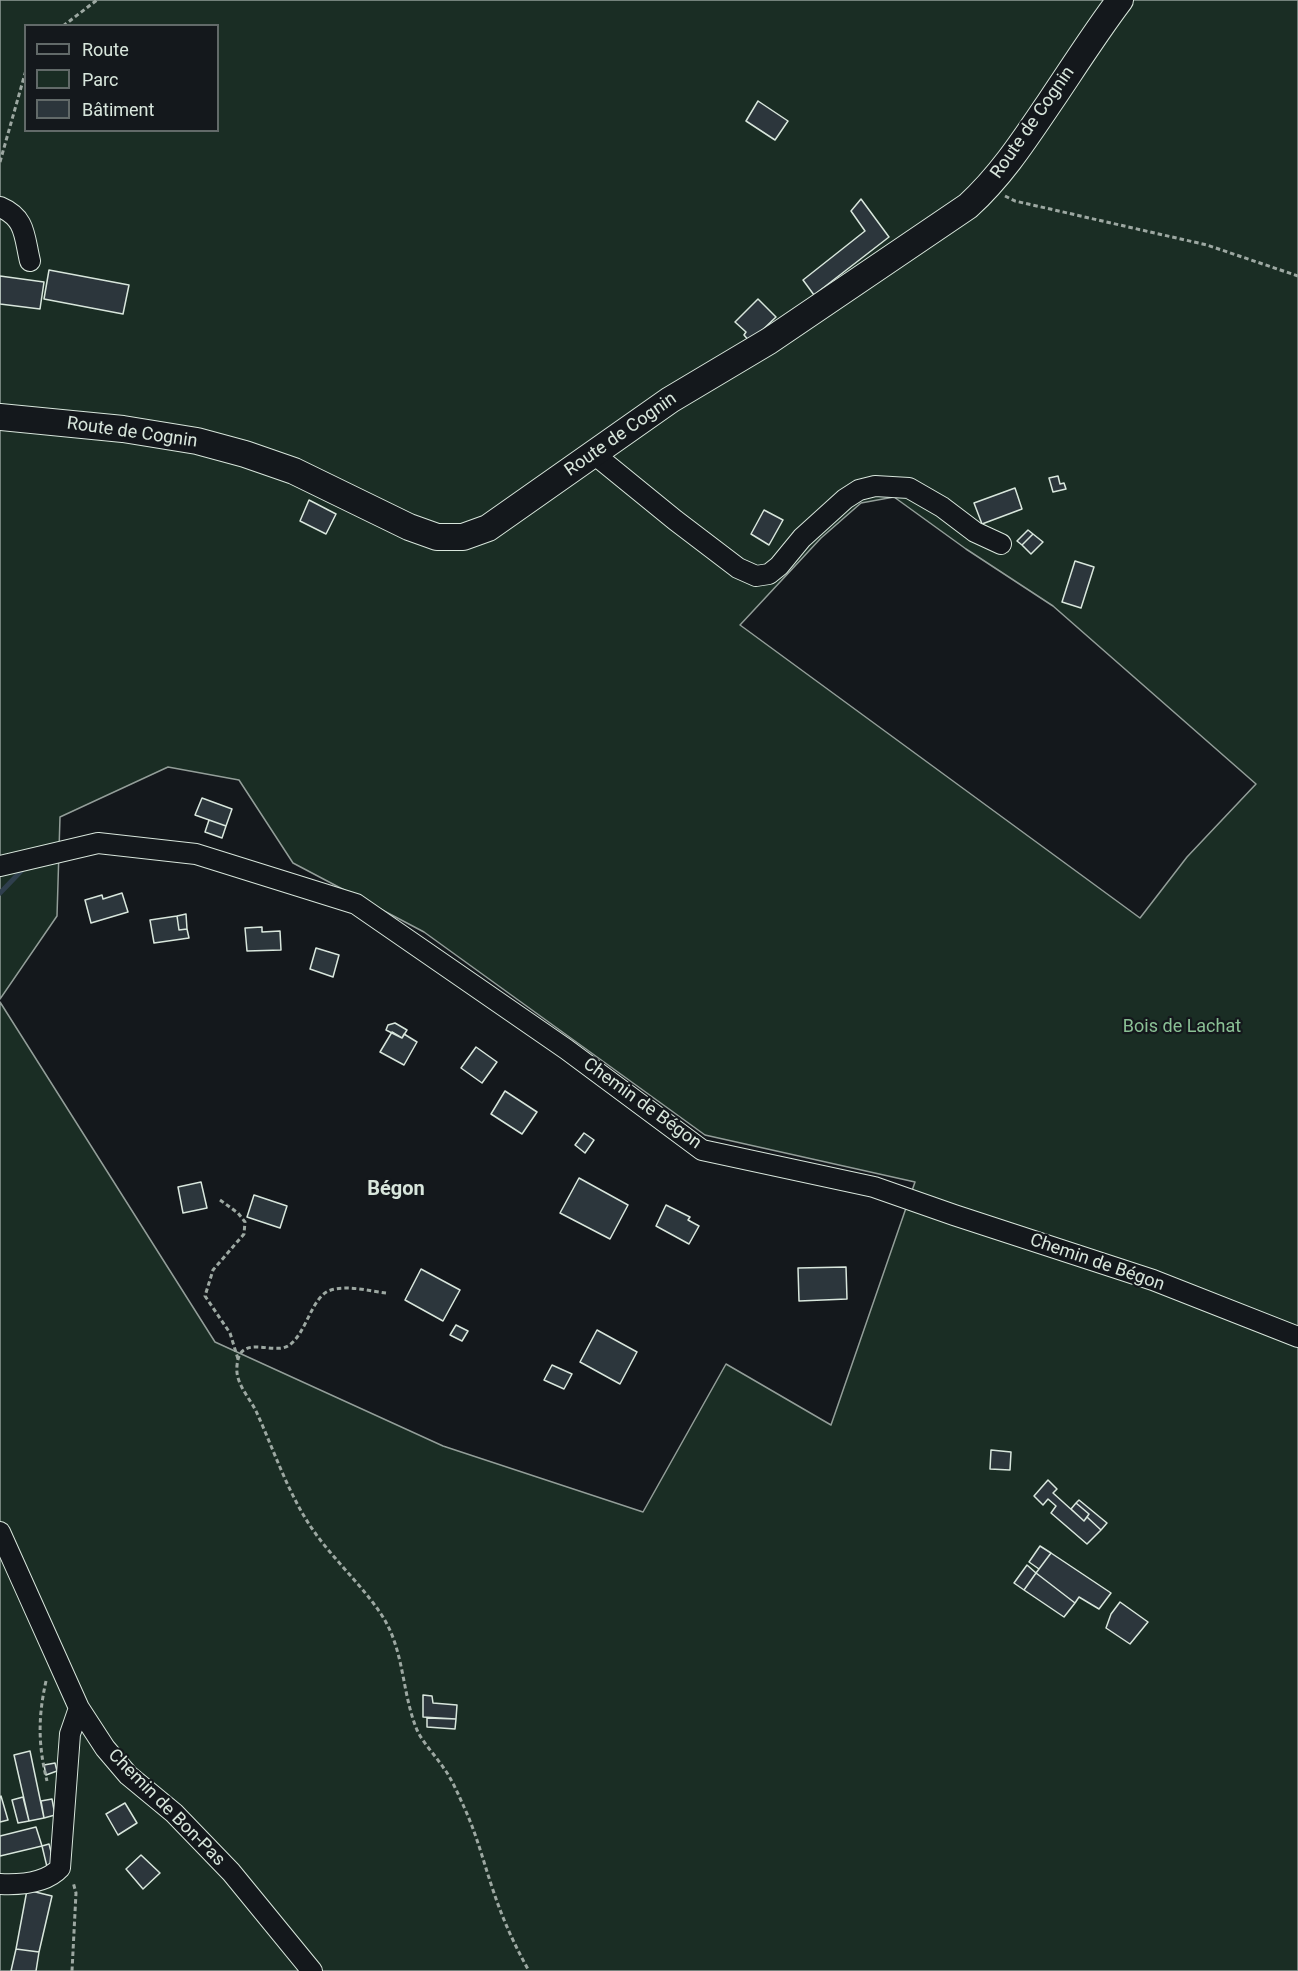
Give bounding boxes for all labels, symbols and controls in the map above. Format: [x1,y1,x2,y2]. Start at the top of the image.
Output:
legend [24,24,219,132]
text: Route [82,39,129,60]
street label: Route de Cognin [986,63,1080,183]
text: Parc [82,69,118,90]
text: Bâtiment [82,99,154,120]
street label: Route de Cognin [561,388,681,482]
street label: Route de Cognin [65,413,199,453]
park label: Bois de Lachat [1123,1016,1241,1038]
street label: Chemin de Bégon [579,1054,705,1154]
district label: Bégon [367,1178,425,1202]
street label: Chemin de Bégon [1027,1230,1167,1296]
street label: Chemin de Bon-Pas [103,1745,229,1871]

